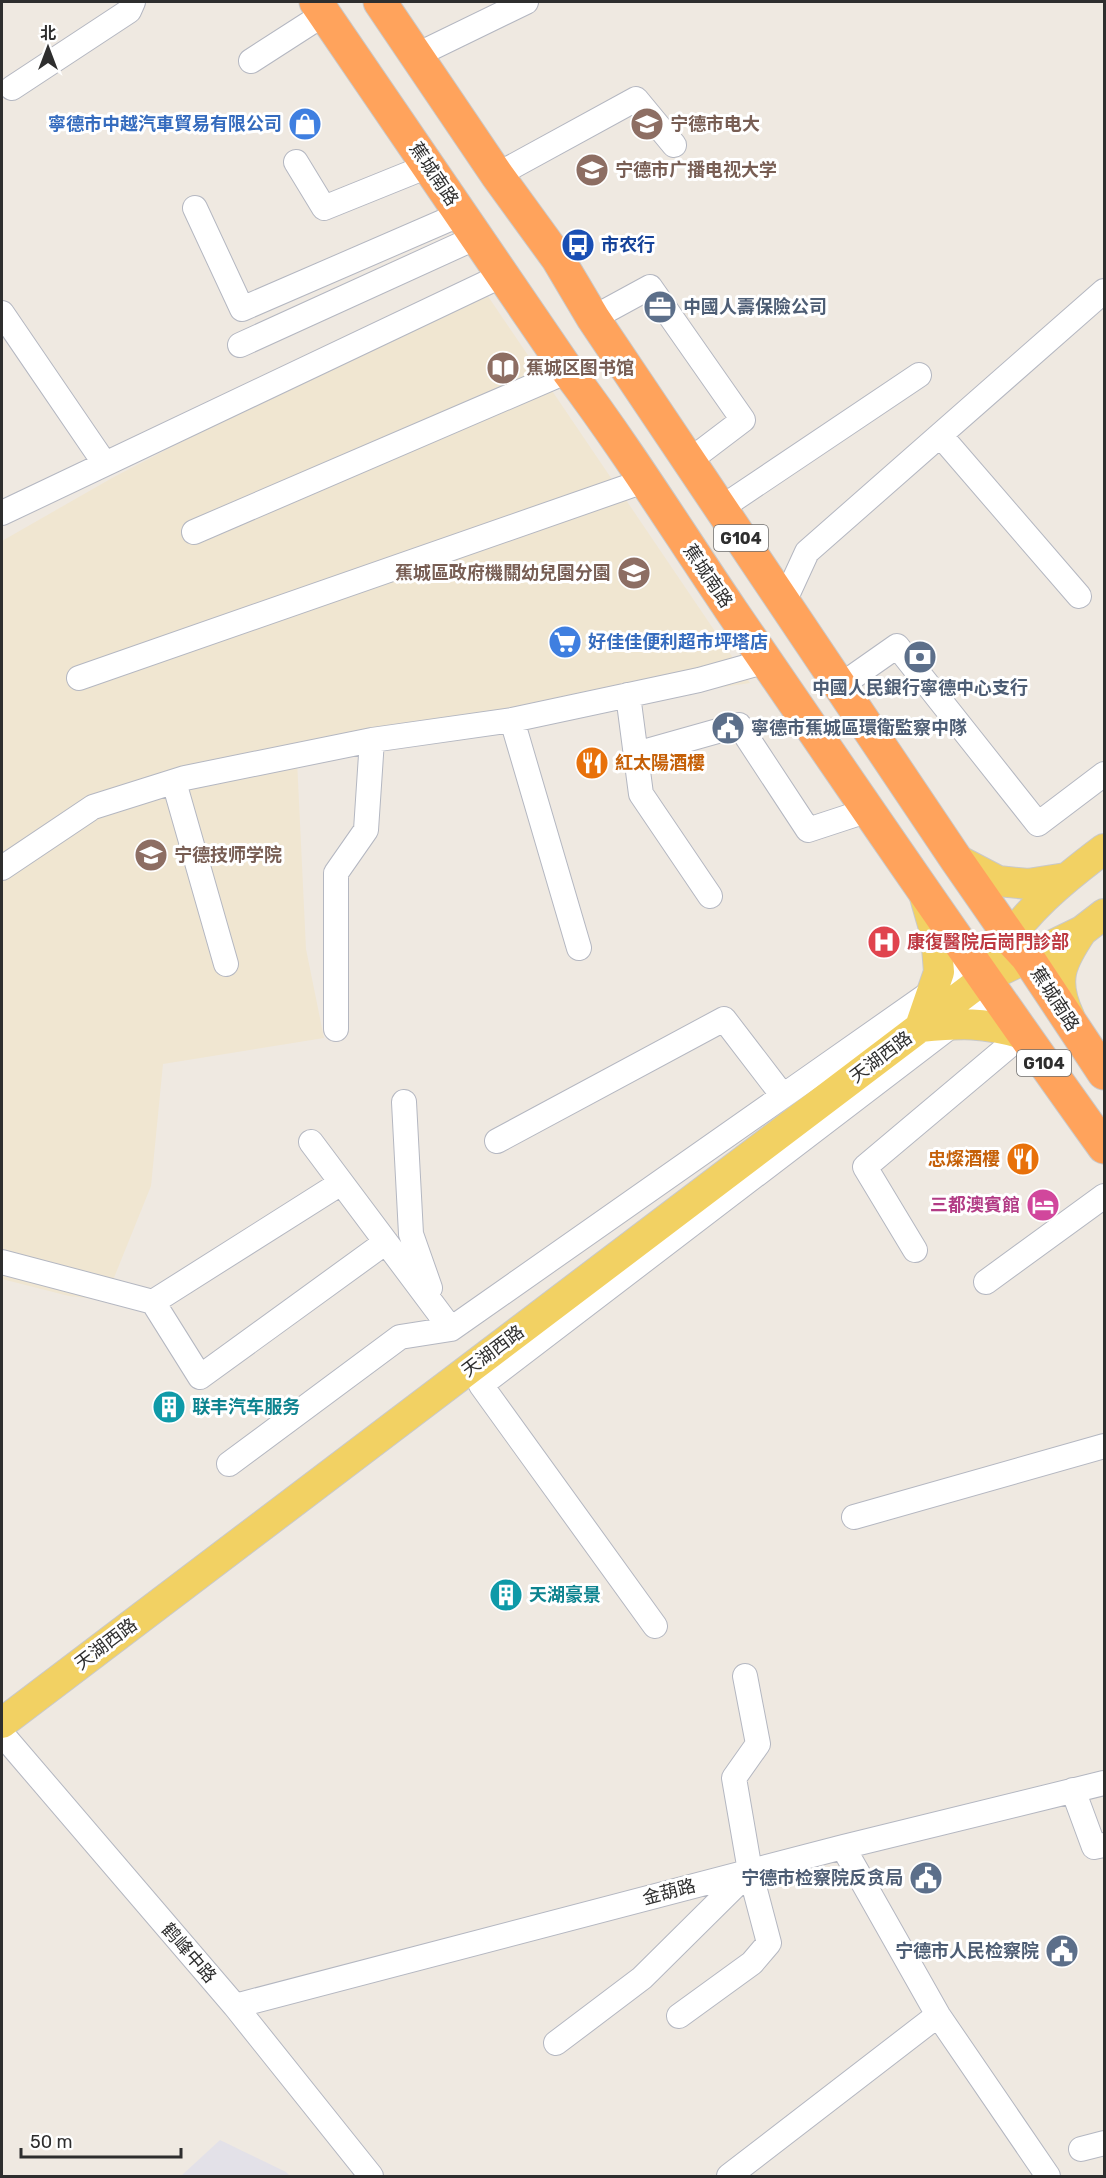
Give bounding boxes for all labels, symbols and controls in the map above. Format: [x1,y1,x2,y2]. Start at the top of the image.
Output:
north arrow [18,18,78,78]
text: 北 [40,24,56,43]
shop icon: 寧德市中越汽車貿易有限公司 [287,106,323,142]
school or university icon: 宁德市电大 [629,106,665,142]
place label: 寧德市中越汽車貿易有限公司 [48,113,282,135]
place label: 宁德市电大 [670,113,760,135]
street label: 蕉城南路 [405,138,463,210]
school or university icon: 宁德市广播电视大学 [574,152,610,188]
place label: 宁德市广播电视大学 [615,159,777,181]
bus stop icon: 市农行 [560,227,596,263]
place label: 市农行 [601,234,655,256]
office icon: 中國人壽保險公司 [642,289,678,325]
place label: 中國人壽保險公司 [683,296,827,318]
library icon: 蕉城区图书馆 [485,350,521,386]
place label: 蕉城区图书馆 [526,357,634,379]
road number: G104 [714,525,768,551]
street label: 蕉城南路 [679,540,737,612]
school or university icon: 蕉城區政府機關幼兒園分園 [616,555,652,591]
place label: 蕉城區政府機關幼兒園分園 [395,562,611,584]
supermarket icon: 好佳佳便利超市坪塔店 [547,624,583,660]
place label: 好佳佳便利超市坪塔店 [588,631,768,653]
bank icon: 中國人民銀行寧德中心支行 [902,639,938,675]
place label: 中國人民銀行寧德中心支行 [812,677,1028,699]
public building icon: 寧德市蕉城區環衛監察中隊 [710,710,746,746]
place label: 寧德市蕉城區環衛監察中隊 [751,717,967,739]
restaurant icon: 紅太陽酒樓 [574,745,610,781]
place label: 紅太陽酒樓 [615,752,705,774]
school or university icon: 宁德技师学院 [133,837,169,873]
place label: 宁德技师学院 [174,844,282,866]
hospital icon: 康復醫院后崗門診部 [866,924,902,960]
place label: 康復醫院后崗門診部 [907,931,1069,953]
street label: 蕉城南路 [1026,963,1084,1035]
street label: 天湖西路 [846,1027,916,1087]
road number: G104 [1017,1050,1071,1076]
restaurant icon: 忠燦酒樓 [1005,1141,1041,1177]
place label: 忠燦酒樓 [928,1148,1000,1170]
hotel icon: 三都澳賓館 [1025,1187,1061,1223]
place label: 三都澳賓館 [930,1194,1020,1216]
street label: 天湖西路 [458,1321,528,1381]
building icon: 联丰汽车服务 [151,1389,187,1425]
place label: 联丰汽车服务 [192,1396,300,1418]
building icon: 天湖豪景 [488,1577,524,1613]
place label: 天湖豪景 [529,1584,601,1606]
street label: 天湖西路 [71,1614,141,1674]
public building icon: 宁德市检察院反贪局 [908,1860,944,1896]
place label: 宁德市检察院反贪局 [741,1867,903,1889]
street label: 金葫路 [640,1874,698,1910]
street label: 鹤峰中路 [157,1919,221,1987]
public building icon: 宁德市人民检察院 [1044,1933,1080,1969]
place label: 宁德市人民检察院 [895,1940,1039,1962]
scale bar [21,2121,182,2159]
text: 50 m [30,2131,73,2153]

